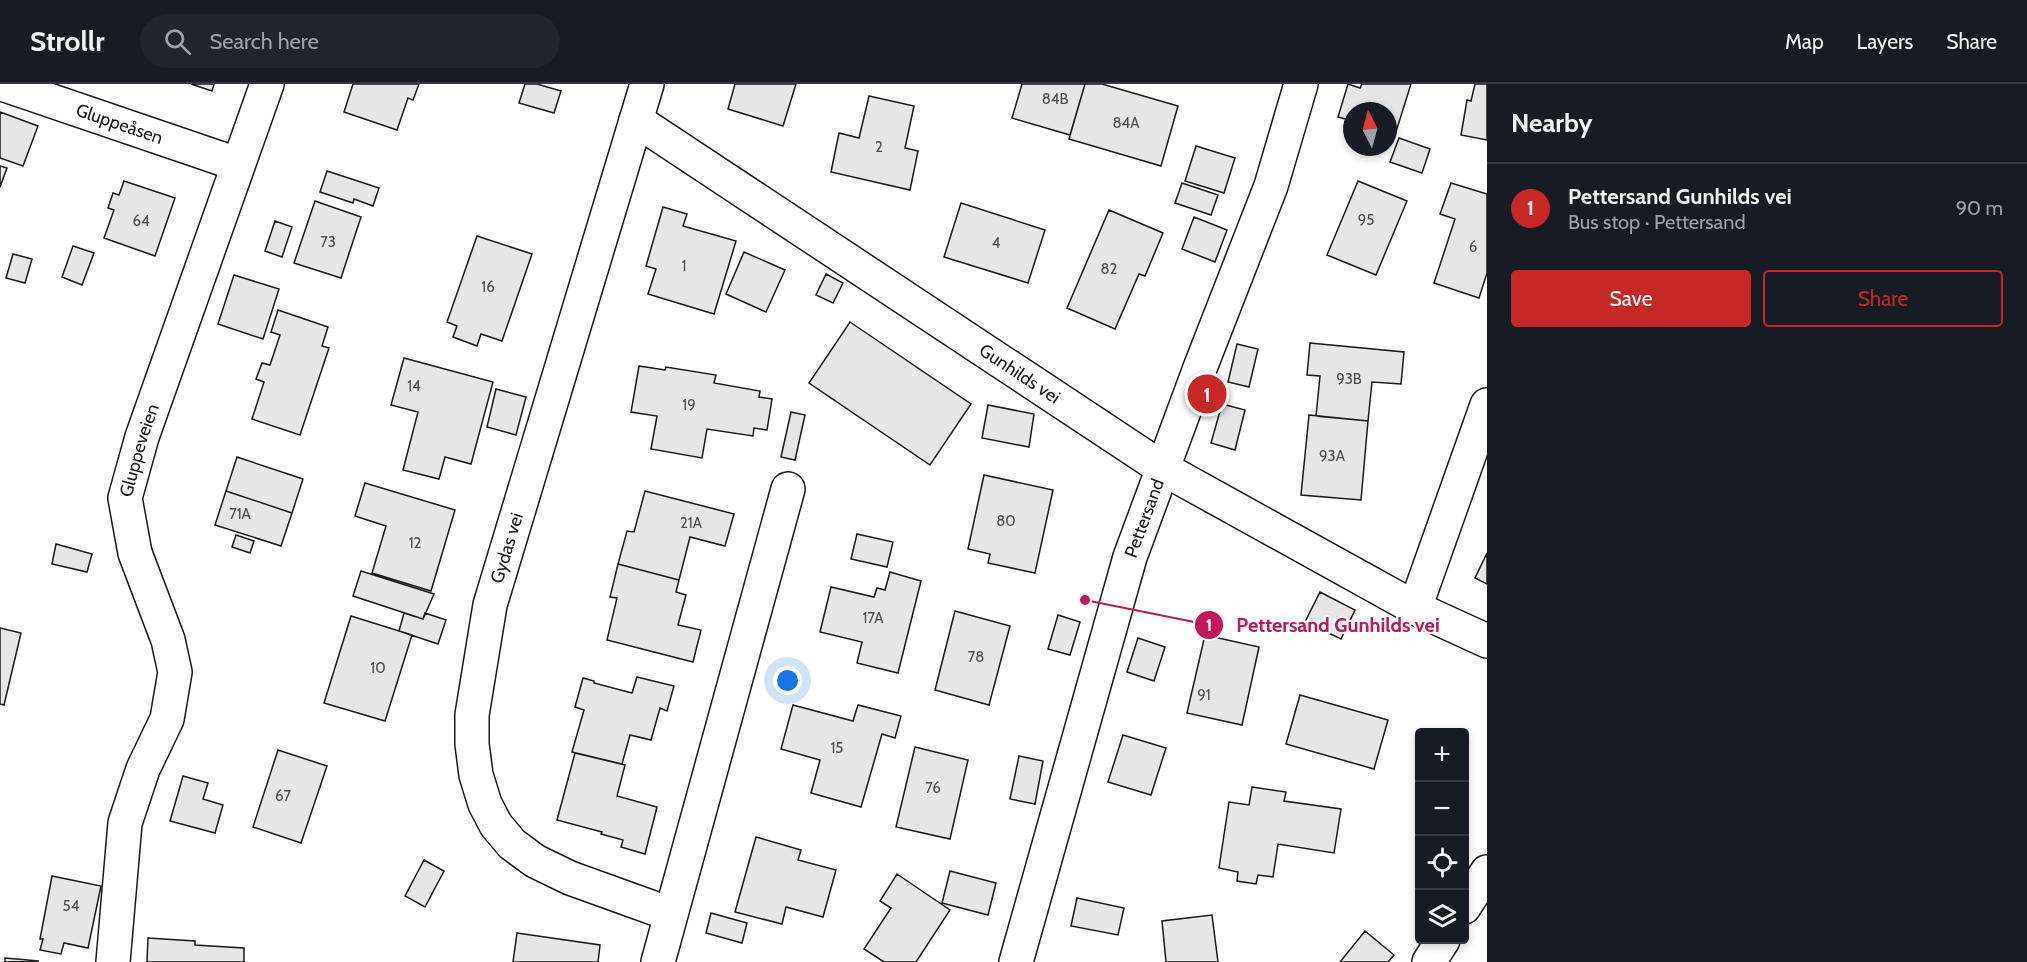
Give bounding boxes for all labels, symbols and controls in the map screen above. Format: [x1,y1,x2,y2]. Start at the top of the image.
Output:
search box [140,14,560,68]
text: Strollr [30,24,104,58]
icon: search [161,25,194,58]
text: Search here [209,28,319,55]
text: Map [1785,29,1824,54]
text: Layers [1857,29,1913,54]
text: Share [1946,29,1997,54]
house number: 84B [1042,90,1068,108]
street label: Gluppeåsen [73,99,166,149]
north arrow [1343,102,1397,156]
text: Nearby [1511,107,1592,139]
house number: 84A [1113,114,1140,132]
house number: 2 [875,138,883,156]
text: Pettersand Gunhilds vei [1568,183,1792,210]
text: 1 [1527,196,1534,220]
text: 90 m [1956,196,2003,220]
text: Bus stop · Pettersand [1568,210,1745,234]
house number: 95 [1358,211,1374,229]
house number: 64 [132,212,150,230]
house number: 73 [320,233,336,251]
house number: 4 [992,234,1001,252]
house number: 6 [1469,238,1477,256]
house number: 1 [682,257,686,275]
house number: 82 [1101,260,1118,278]
button: Save [1511,270,1751,327]
button: Share [1763,270,2003,327]
house number: 16 [481,278,495,296]
street label: Gunhilds vei [975,339,1064,409]
house number: 93B [1336,370,1362,388]
pin: 1 [1188,372,1226,416]
house number: 14 [407,377,421,395]
house number: 19 [682,396,696,414]
street label: Gluppeveien [115,401,164,499]
house number: 93A [1319,447,1346,465]
street label: Pettersand [1120,476,1169,561]
house number: 71A [229,505,252,523]
street label: Gydas vei [486,510,528,586]
house number: 80 [996,512,1016,530]
house number: 21A [680,514,703,532]
house number: 12 [409,534,422,552]
callout: Pettersand Gunhilds vei [1194,606,1452,644]
house number: 17A [863,609,884,627]
text: Pettersand Gunhilds vei [1236,613,1440,637]
text: 1 [1206,614,1212,636]
house number: 78 [968,648,984,666]
house number: 10 [370,659,386,677]
your location [773,666,802,695]
house number: 91 [1197,686,1211,704]
map controls [1415,728,1469,944]
button: + [1415,728,1469,782]
house number: 15 [830,739,844,757]
house number: 76 [925,779,941,797]
button: − [1415,782,1469,836]
house number: 67 [275,787,291,805]
button: locate [1415,836,1469,890]
button: layers [1415,890,1469,944]
house number: 54 [63,897,80,915]

